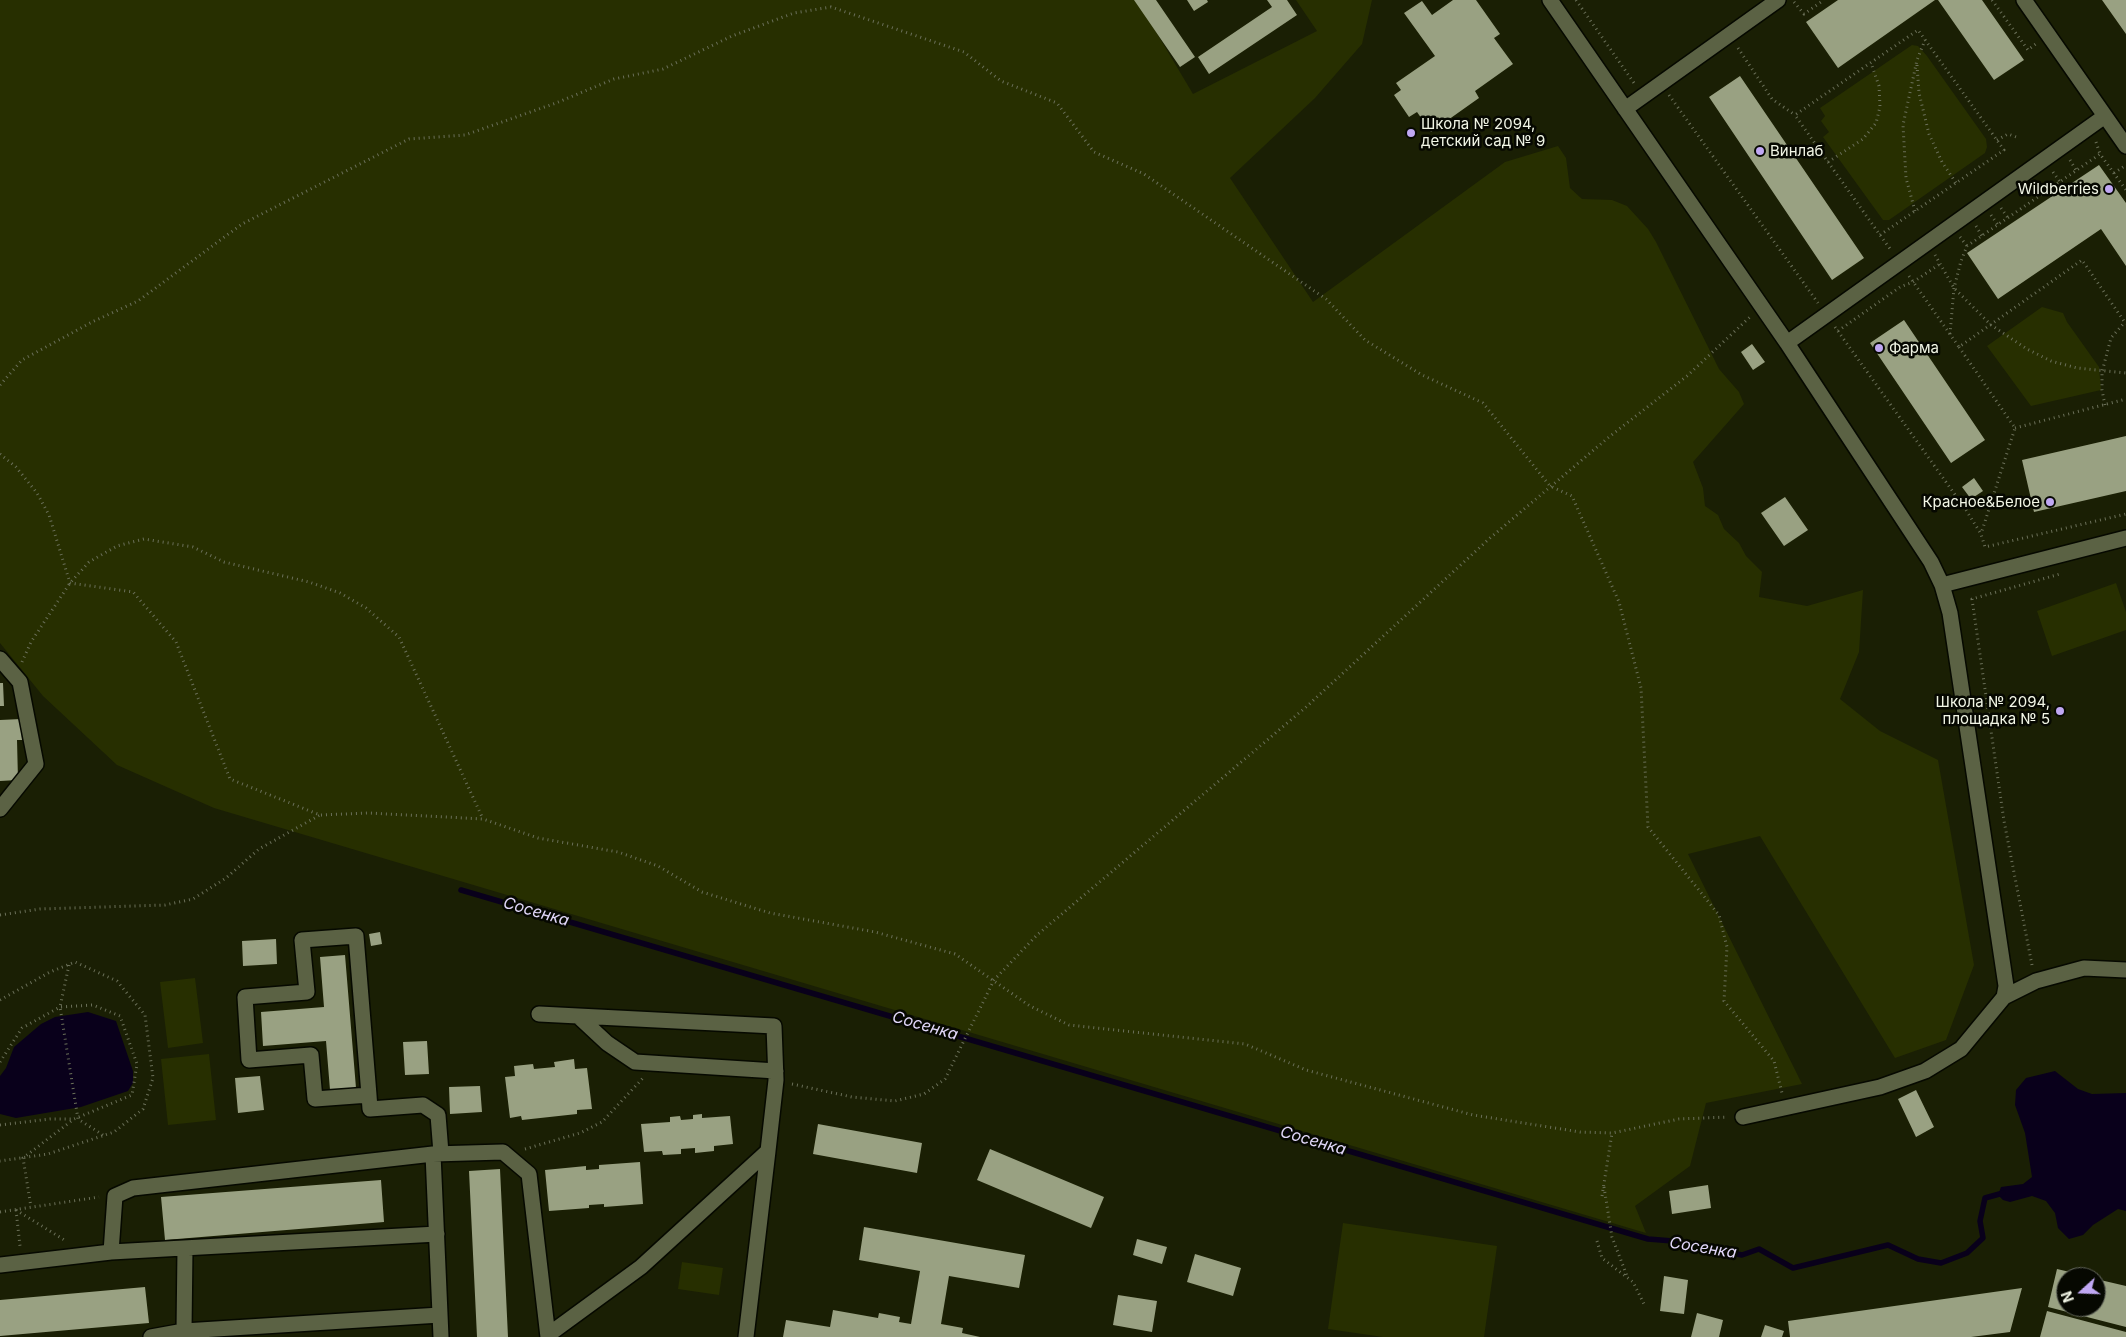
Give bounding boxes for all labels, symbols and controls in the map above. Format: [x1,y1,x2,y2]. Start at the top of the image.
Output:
place label: Школа № 2094, детский сад № 9 [1421,115,1545,150]
marker: Школа № 2094, детский сад № 9 [1405,127,1417,139]
place label: Винлаб [1770,142,1823,160]
marker: Винлаб [1754,145,1766,157]
place label: Wildberries [2018,180,2099,198]
marker: Wildberries [2103,183,2115,195]
place label: Фарма [1889,339,1939,357]
marker: Фарма [1873,342,1885,354]
place label: Красное&Белое [1923,493,2040,511]
marker: Красное&Белое [2044,496,2056,508]
place label: Школа № 2094, площадка № 5 [1936,693,2050,728]
marker: Школа № 2094, площадка № 5 [2054,705,2066,717]
water label: Сосенка [501,893,571,931]
water label: Сосенка [890,1007,960,1045]
water label: Сосенка [1278,1122,1348,1160]
water label: Сосенка [1668,1233,1738,1263]
north arrow [2056,1267,2106,1317]
text: N [2058,1289,2077,1305]

